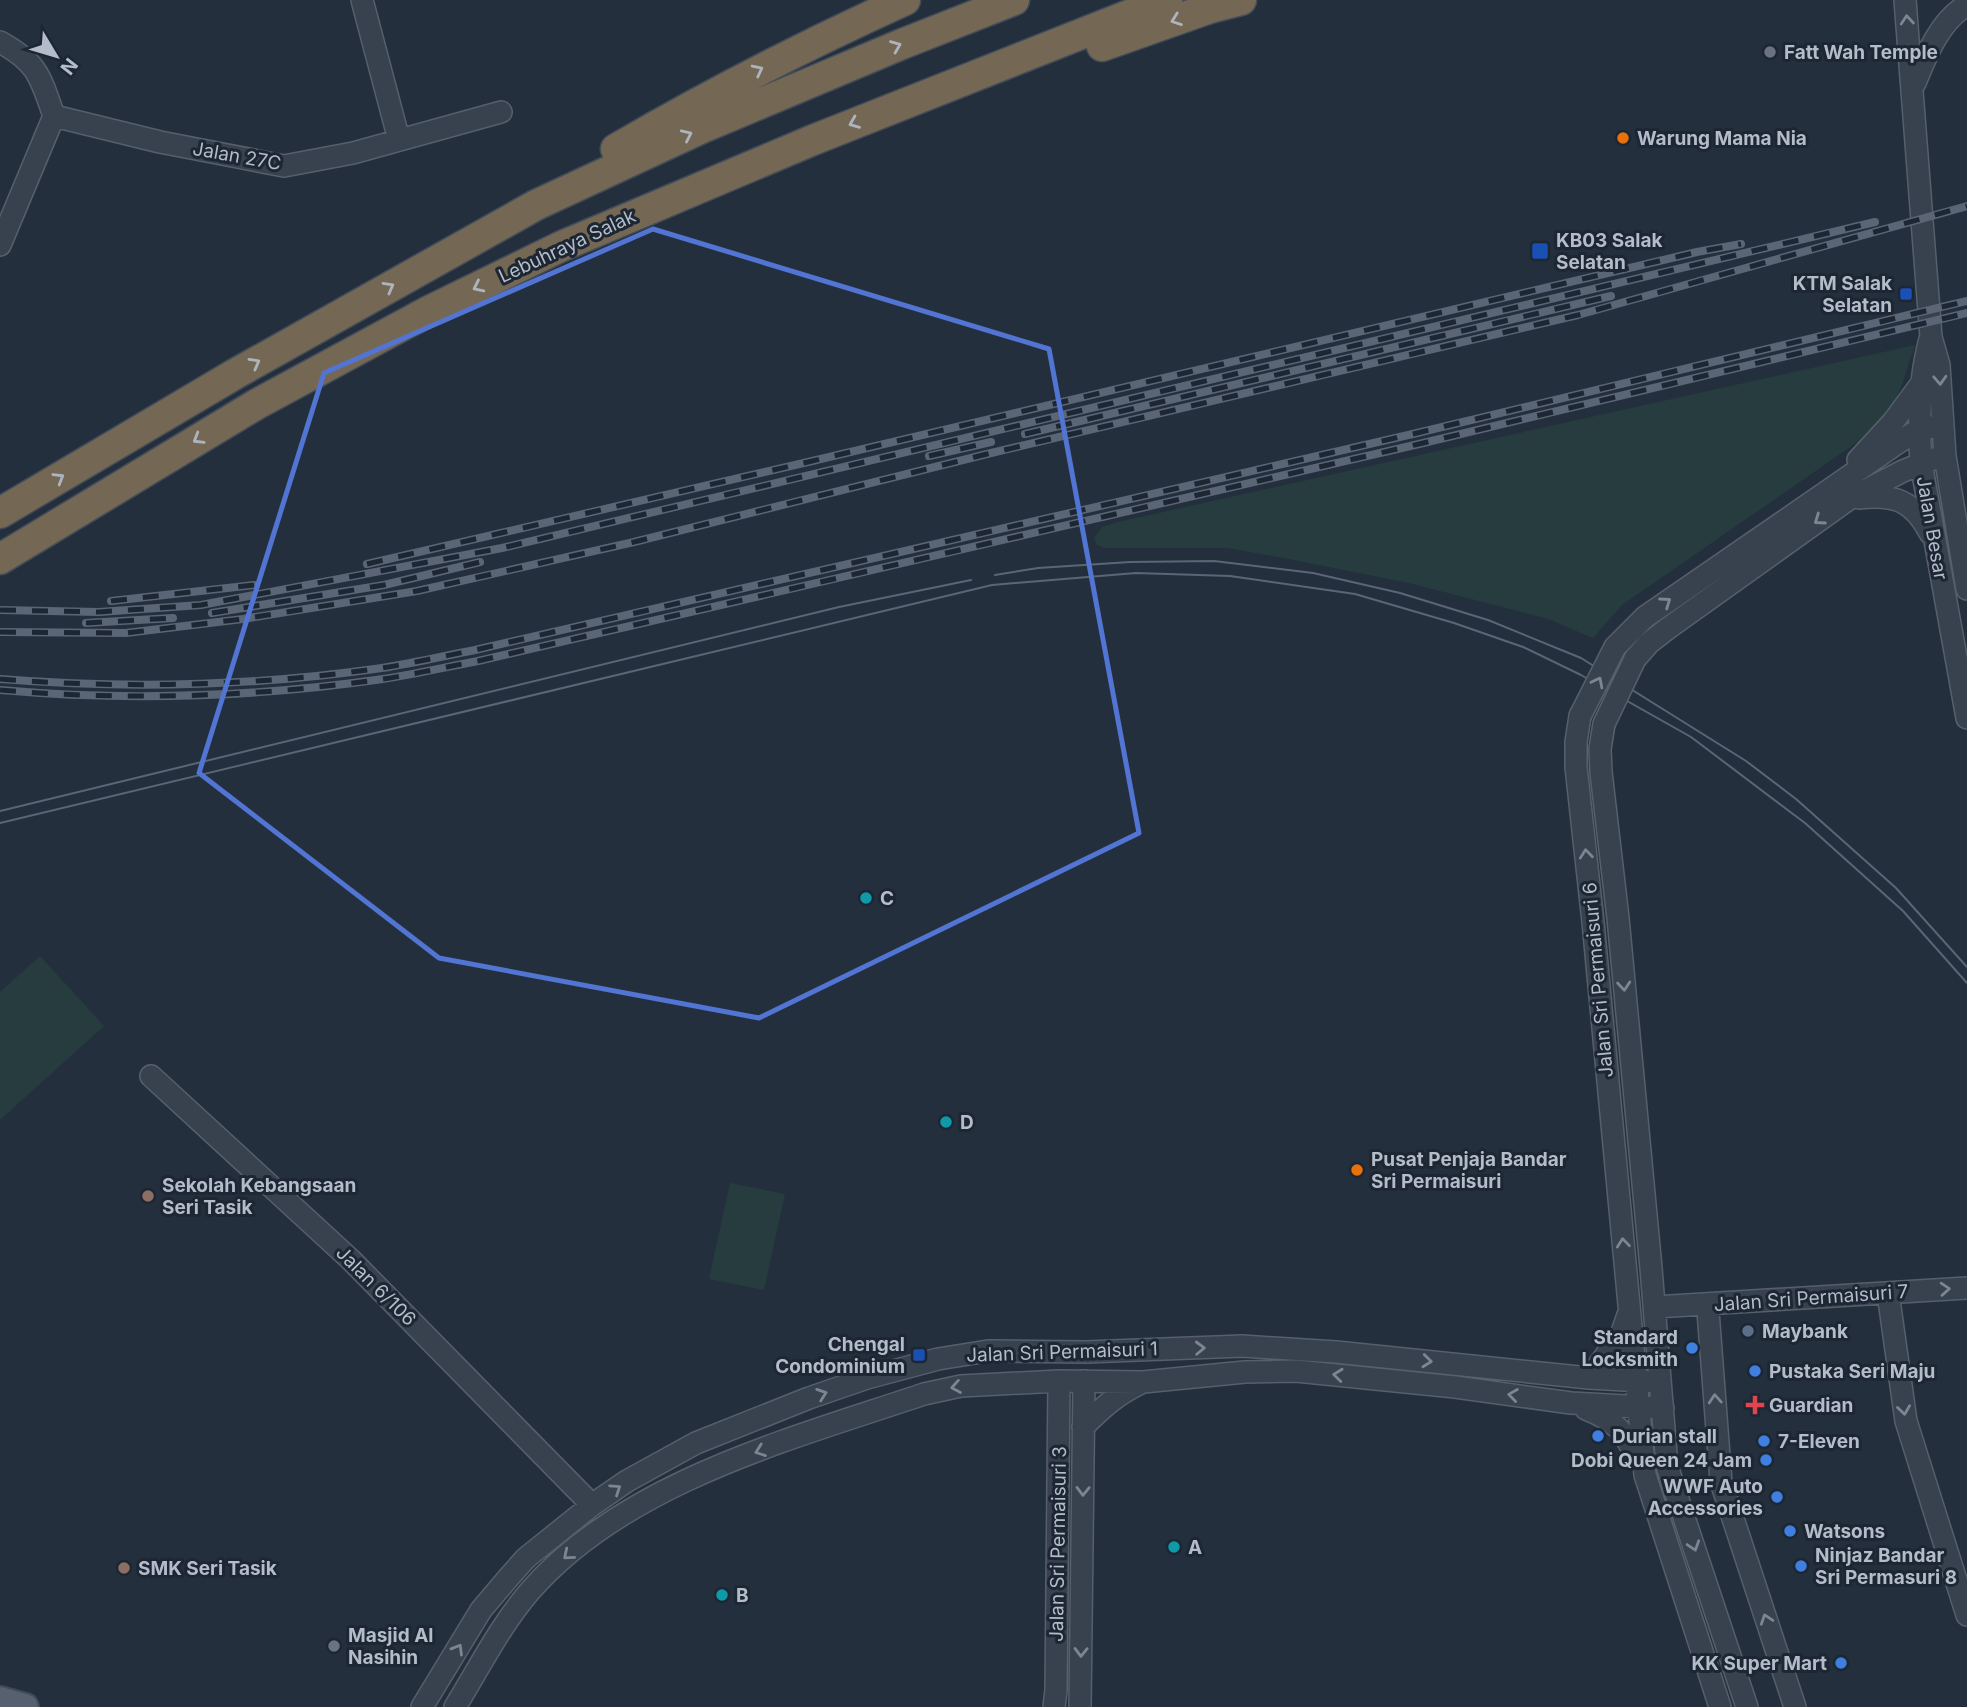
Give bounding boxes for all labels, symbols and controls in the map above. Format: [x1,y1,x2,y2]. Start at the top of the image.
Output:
one-way arrow [1171,12,1183,26]
one-way arrow [1900,14,1915,25]
north arrow [21,21,91,91]
one-way arrow [889,40,902,54]
place label: Fatt Wah Temple [1784,41,1938,64]
marker: Fatt Wah Temple [1762,44,1778,60]
text: N [55,53,83,79]
one-way arrow [751,65,763,79]
one-way arrow [848,115,860,129]
place label: Warung Mama Nia [1637,127,1807,150]
one-way arrow [680,129,692,143]
marker: Warung Mama Nia [1615,130,1631,146]
street label: Jalan 27C [191,137,283,175]
street label: Lebuhraya Salak [495,204,640,288]
place label: KB03 Salak Selatan [1556,229,1663,274]
marker: KB03 Salak Selatan [1530,241,1550,261]
place label: KTM Salak Selatan [1793,272,1892,317]
one-way arrow [473,279,485,293]
one-way arrow [382,282,394,295]
marker: KTM Salak Selatan [1898,286,1914,302]
one-way arrow [248,358,260,371]
one-way arrow [1932,375,1947,386]
one-way arrow [193,431,206,444]
one-way arrow [51,473,64,486]
street label: Jalan Besar [1912,474,1952,582]
one-way arrow [1814,512,1827,525]
one-way arrow [1658,598,1671,610]
one-way arrow [1589,677,1603,689]
one-way arrow [1578,848,1593,860]
street label: Jalan Sri Permaisuri 6 [1578,881,1618,1079]
place label: C [880,887,894,910]
marker: C [858,890,874,906]
one-way arrow [1616,981,1631,992]
place label: D [960,1111,974,1134]
marker: D [938,1114,954,1130]
place label: Pusat Penjaja Bandar Sri Permaisuri [1371,1148,1567,1193]
marker: Pusat Penjaja Bandar Sri Permaisuri [1349,1162,1365,1178]
place label: Sekolah Kebangsaan Seri Tasik [162,1174,356,1219]
marker: Sekolah Kebangsaan Seri Tasik [140,1188,156,1204]
one-way arrow [1616,1237,1631,1248]
street label: Jalan 6/106 [331,1241,421,1331]
street label: Jalan Sri Permaisuri 7 [1713,1280,1909,1316]
one-way arrow [1940,1282,1951,1297]
place label: Maybank [1762,1320,1848,1343]
marker: Maybank [1740,1323,1756,1339]
place label: Standard Locksmith [1581,1326,1678,1371]
place label: Chengal Condominium [775,1333,905,1378]
street label: Jalan Sri Permaisuri 1 [966,1337,1158,1367]
one-way arrow [1195,1340,1206,1355]
marker: Standard Locksmith [1684,1340,1700,1356]
marker: Chengal Condominium [911,1347,927,1363]
one-way arrow [1421,1353,1432,1368]
place label: Pustaka Seri Maju [1769,1360,1935,1383]
marker: Pustaka Seri Maju [1747,1363,1763,1379]
one-way arrow [1332,1368,1343,1383]
one-way arrow [950,1379,962,1394]
one-way arrow [816,1387,828,1402]
one-way arrow [1507,1388,1518,1403]
one-way arrow [1708,1393,1723,1404]
place label: Guardian [1769,1394,1853,1417]
marker: Guardian [1747,1397,1763,1413]
one-way arrow [1896,1404,1911,1415]
place label: Durian stall [1612,1425,1717,1448]
marker: Durian stall [1590,1428,1606,1444]
place label: 7-Eleven [1778,1430,1860,1453]
marker: 7-Eleven [1756,1433,1772,1449]
one-way arrow [755,1443,767,1457]
street label: Jalan Sri Permaisuri 3 [1045,1446,1071,1642]
place label: Dobi Queen 24 Jam [1571,1449,1752,1472]
marker: Dobi Queen 24 Jam [1758,1452,1774,1468]
place label: WWF Auto Accessories [1648,1475,1763,1520]
one-way arrow [608,1485,621,1497]
one-way arrow [1075,1486,1091,1496]
marker: WWF Auto Accessories [1769,1489,1785,1505]
place label: Watsons [1804,1520,1885,1543]
marker: Watsons [1782,1523,1798,1539]
place label: A [1188,1536,1202,1559]
marker: A [1166,1539,1182,1555]
one-way arrow [1685,1539,1700,1551]
place label: Ninjaz Bandar Sri Permasuri 8 [1815,1544,1957,1589]
one-way arrow [564,1547,577,1559]
place label: SMK Seri Tasik [138,1557,277,1580]
marker: Ninjaz Bandar Sri Permasuri 8 [1793,1558,1809,1574]
marker: SMK Seri Tasik [116,1560,132,1576]
place label: B [736,1584,749,1607]
marker: B [714,1587,730,1603]
one-way arrow [1760,1613,1774,1626]
place label: Masjid Al Nasihin [348,1624,433,1669]
marker: Masjid Al Nasihin [326,1638,342,1654]
one-way arrow [450,1643,463,1656]
one-way arrow [1073,1647,1089,1657]
place label: KK Super Mart [1692,1652,1827,1675]
marker: KK Super Mart [1833,1655,1849,1671]

